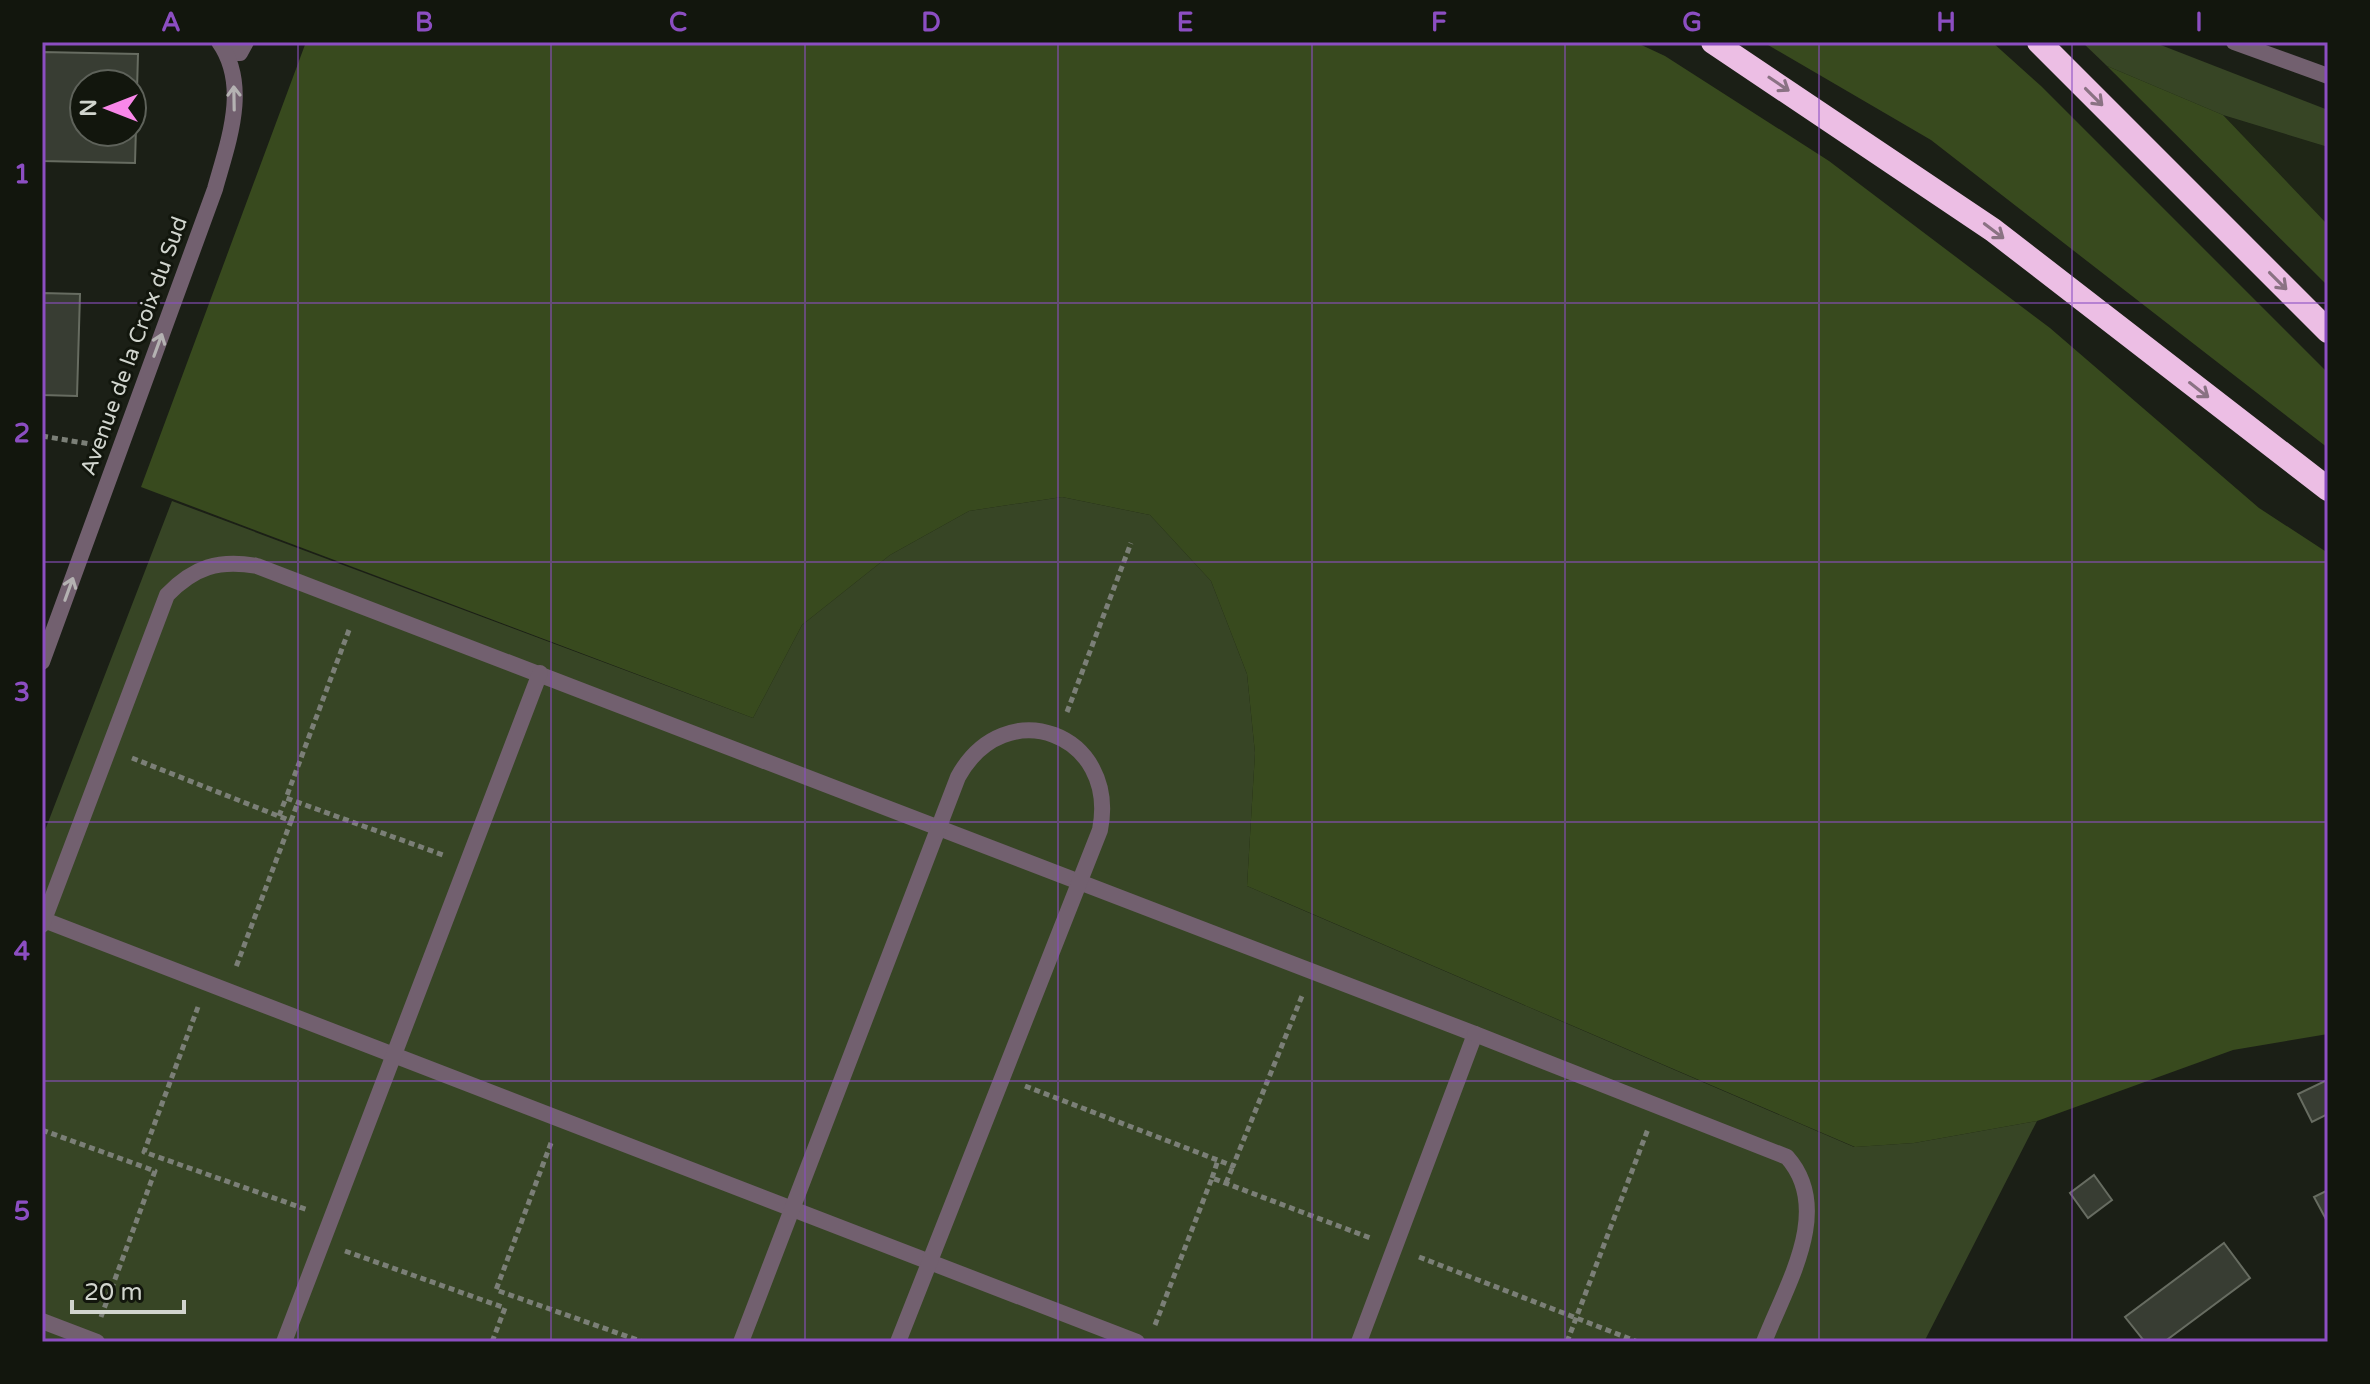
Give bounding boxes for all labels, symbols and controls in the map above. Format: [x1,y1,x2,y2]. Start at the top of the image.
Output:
text: A [161,7,181,38]
text: B [415,7,433,38]
text: C [669,7,687,38]
text: D [921,7,941,38]
text: E [1177,7,1193,38]
text: F [1431,7,1447,38]
text: G [1682,7,1702,38]
text: H [1936,7,1956,38]
text: I [2195,7,2203,38]
north arrow [68,68,148,148]
one-way arrow [1768,76,1790,92]
one-way arrow [226,85,241,111]
one-way arrow [2084,87,2103,106]
text: N [76,99,102,117]
text: 1 [14,159,30,190]
street label: Avenue de la Croix du Sud [75,213,193,479]
one-way arrow [1982,223,2004,239]
one-way arrow [2268,271,2287,290]
one-way arrow [151,333,166,358]
one-way arrow [2188,382,2209,399]
text: 2 [14,418,30,449]
one-way arrow [62,577,77,602]
text: 3 [14,677,30,708]
text: 4 [14,936,30,967]
text: 5 [14,1196,30,1227]
scale bar [72,1264,184,1314]
text: 20 m [84,1278,142,1307]

